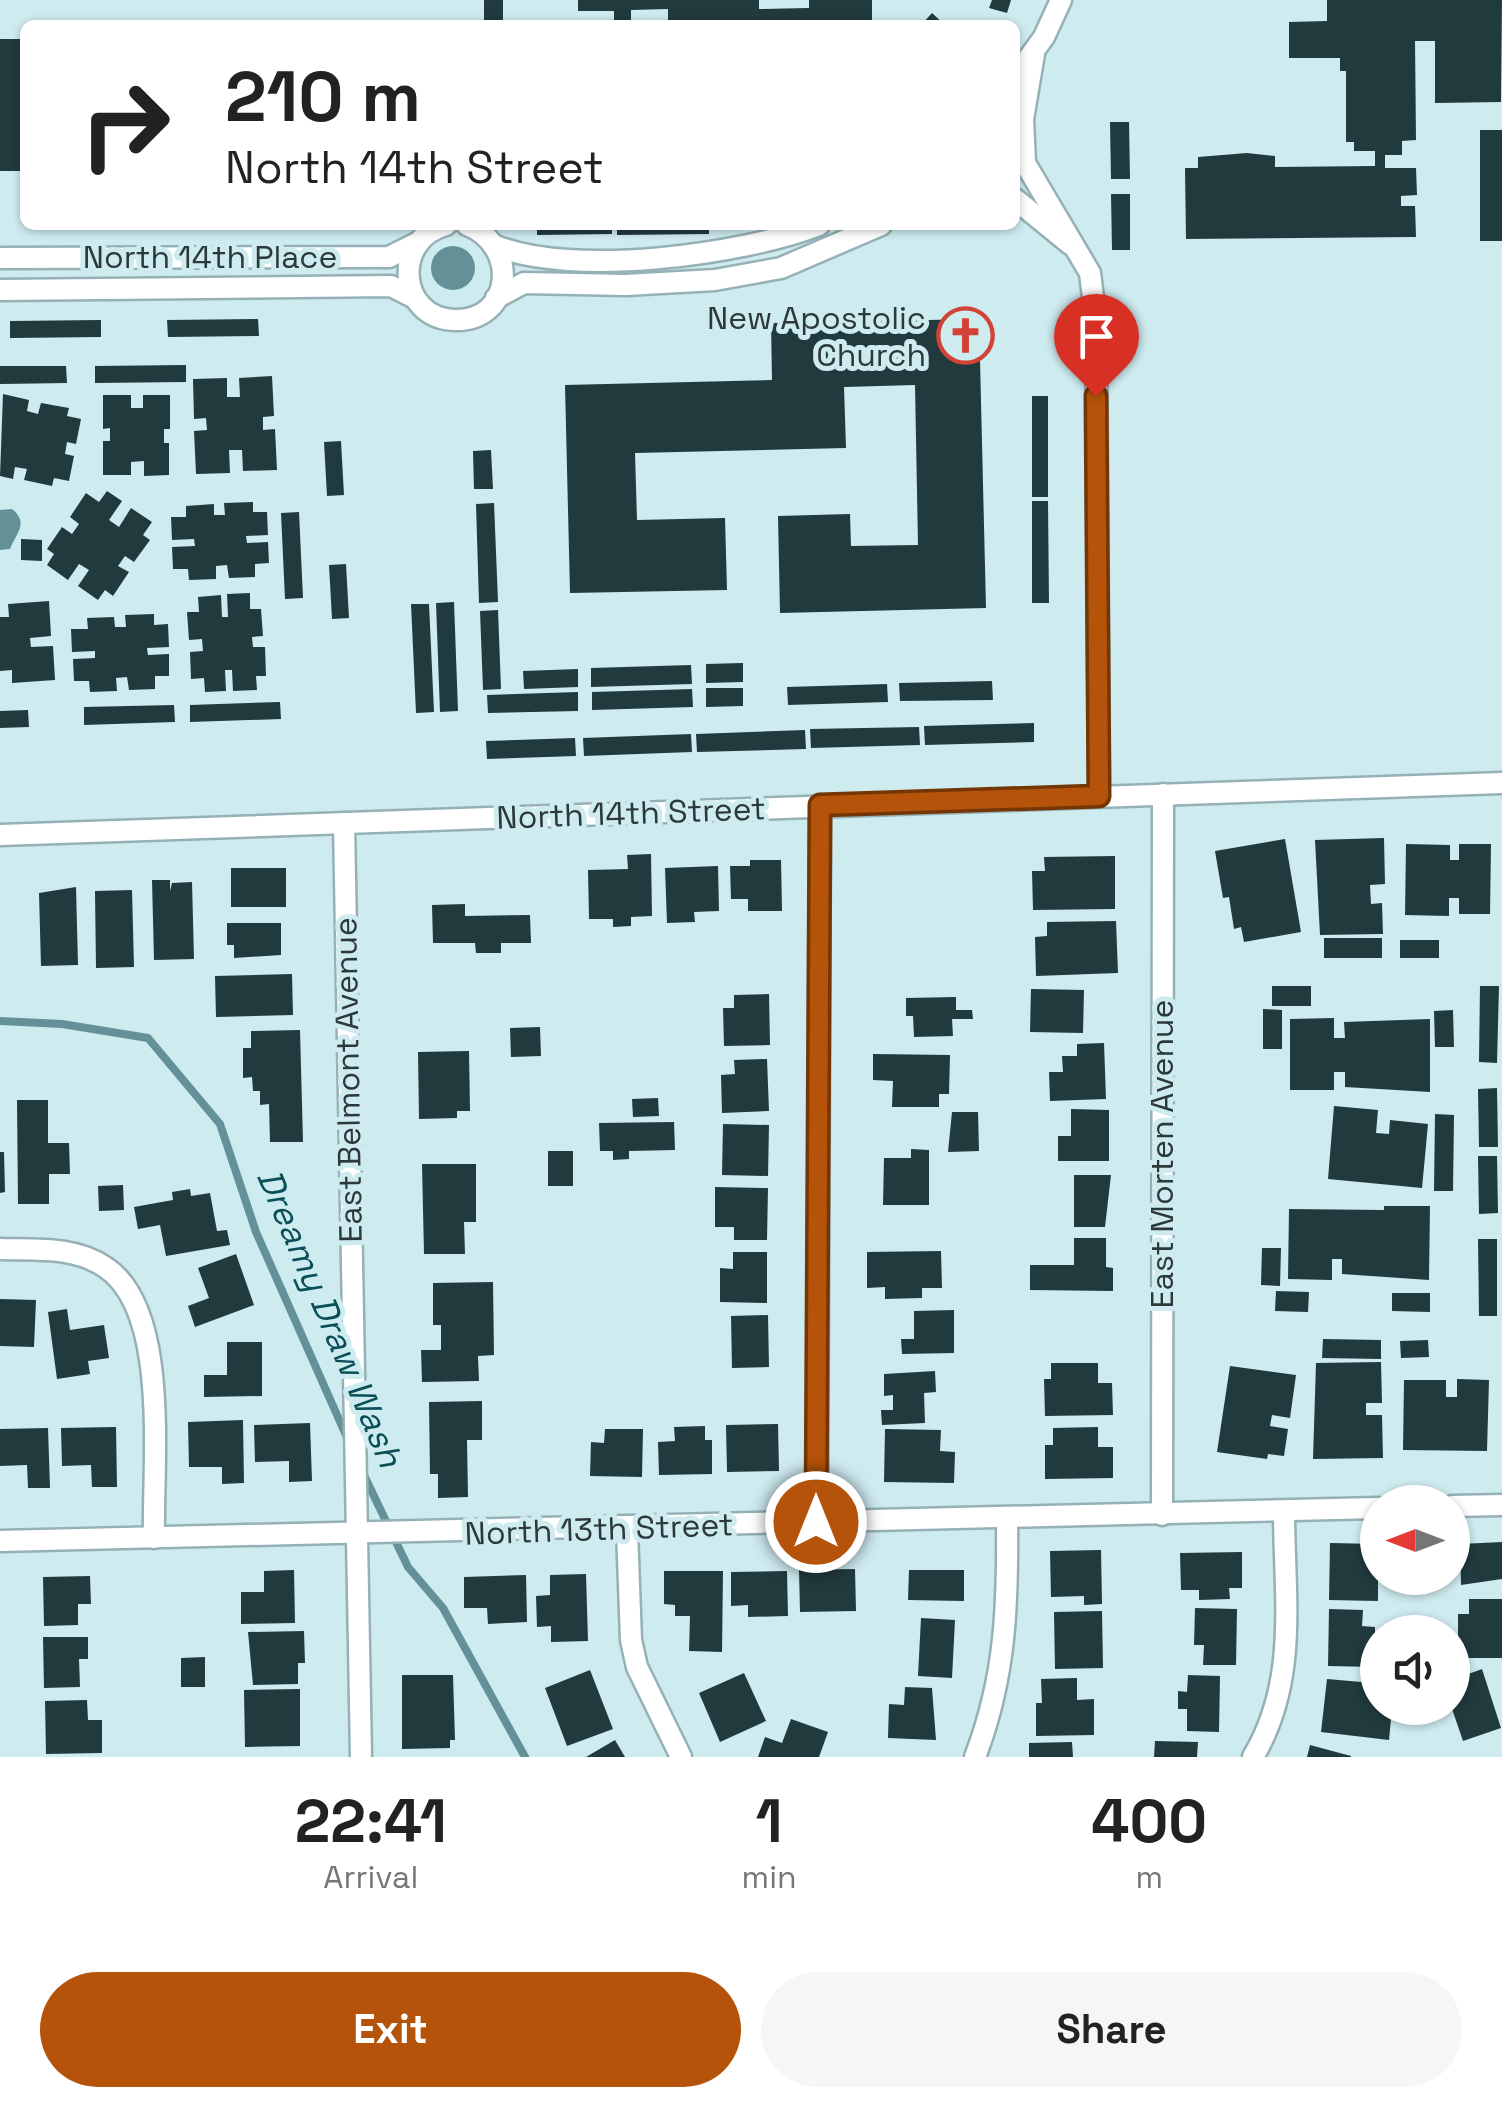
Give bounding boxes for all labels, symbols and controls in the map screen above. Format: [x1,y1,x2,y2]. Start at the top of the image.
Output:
text: 210 m [225,52,421,141]
icon: right [60,60,190,190]
text: North 14th Street [225,139,604,196]
street label: North 14th Place [83,237,337,277]
pin [1054,294,1139,397]
place label: New Apostolic Church [707,298,926,375]
church icon: New Apostolic Church [935,306,995,366]
icon: arrive [1069,309,1124,364]
street label: North 14th Street [496,788,766,838]
street label: East Belmont Avenue [325,917,371,1243]
street label: East Morten Avenue [1142,1000,1182,1308]
water label: Dreamy Draw Wash [247,1162,413,1474]
position arrow [764,1470,868,1574]
north arrow [1360,1485,1470,1595]
map controls [1360,1485,1470,1725]
street label: North 13th Street [464,1504,734,1554]
button: sound [1360,1615,1470,1725]
text: 22:41 [295,1783,447,1860]
text: 1 [756,1783,783,1860]
text: 400 [1091,1783,1207,1860]
text: Arrival [323,1857,418,1897]
text: min [742,1857,797,1897]
text: m [1136,1857,1163,1897]
button: Exit [40,1972,741,2087]
button: Share [761,1972,1462,2087]

